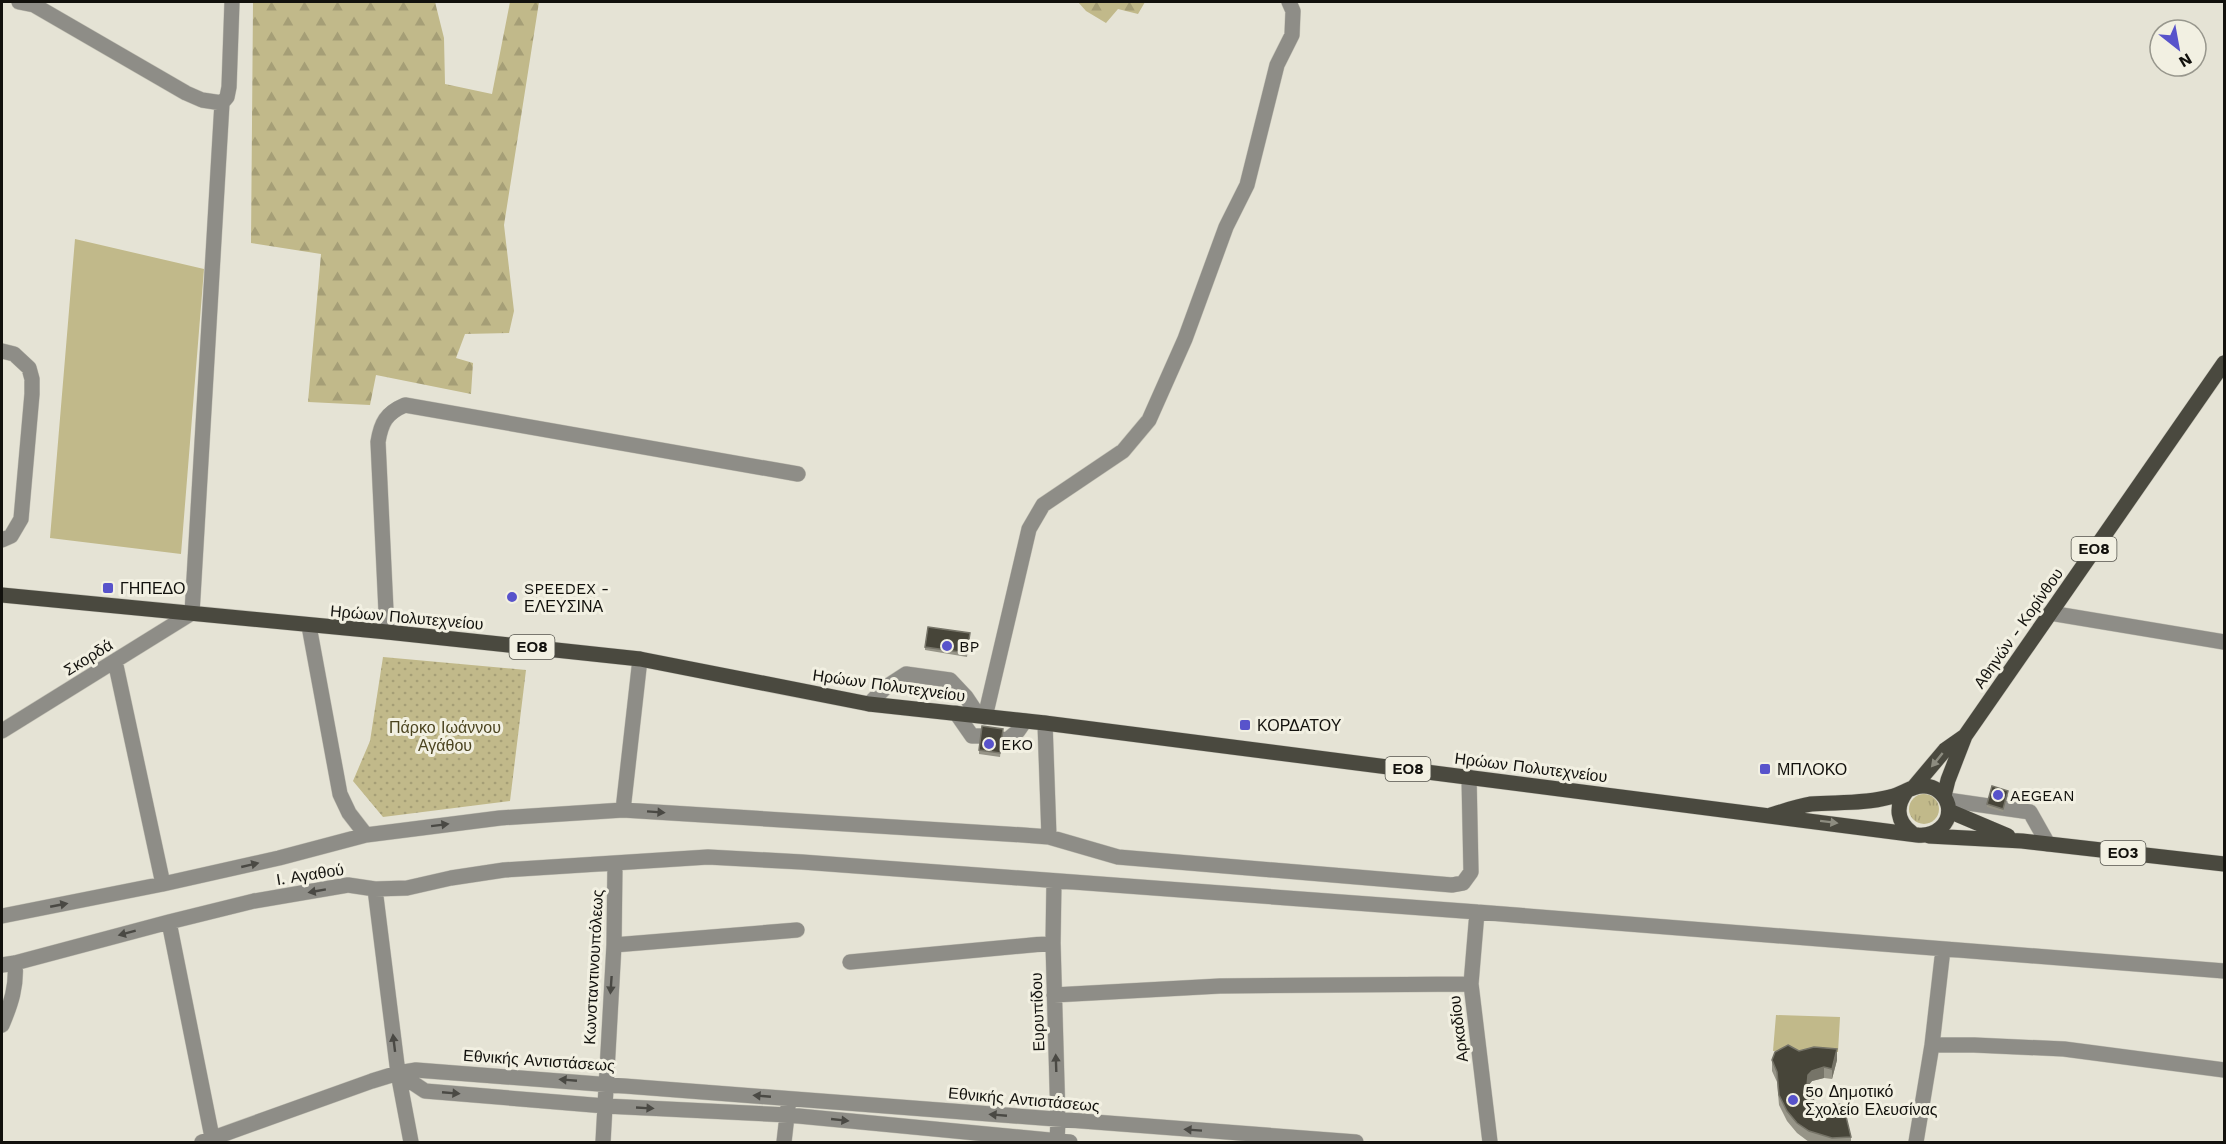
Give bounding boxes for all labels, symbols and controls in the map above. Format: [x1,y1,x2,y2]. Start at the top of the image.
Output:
north arrow [2148,18,2208,78]
text: N [2175,49,2195,72]
road number: ΕΟ8 [2072,537,2116,561]
street label: Αθηνών - Κορίνθου [1970,564,2067,692]
place label: ΓΗΠΕΔΟ [120,579,185,598]
place label: SPEEDEX - ΕΛΕΥΣΙΝΑ [524,579,609,616]
marker: ΓΗΠΕΔΟ [101,581,115,595]
marker: SPEEDEX - ΕΛΕΥΣΙΝΑ [505,590,519,604]
street label: Ηρώων Πολυτεχνείου [330,601,484,634]
street label: Σκορδά [60,635,116,680]
road number: ΕΟ8 [510,635,554,659]
place label: BP [959,637,979,656]
marker: BP [940,639,954,653]
street label: Ηρώων Πολυτεχνείου [811,665,966,706]
place label: ΚΟΡΔΑΤΟΥ [1257,716,1342,735]
park label: Πάρκο Ιωάννου Αγάθου [389,718,501,755]
marker: ΚΟΡΔΑΤΟΥ [1238,718,1252,732]
place label: EKO [1001,735,1033,754]
marker: EKO [982,737,996,751]
street label: Ηρώων Πολυτεχνείου [1453,749,1608,786]
one-way arrow [1930,752,1943,768]
road number: ΕΟ8 [1386,757,1430,781]
place label: ΜΠΛΟΚΟ [1777,760,1847,779]
marker: ΜΠΛΟΚΟ [1758,762,1772,776]
place label: AEGEAN [2010,786,2075,805]
marker: AEGEAN [1991,788,2005,802]
one-way arrow [646,807,665,816]
one-way arrow [1820,818,1839,827]
one-way arrow [431,821,450,830]
road number: ΕΟ3 [2100,841,2146,865]
one-way arrow [240,859,259,869]
street label: Ι. Αγαθού [275,860,345,889]
one-way arrow [308,886,327,895]
street label: Κωνσταντινουπόλεως [580,889,607,1045]
one-way arrow [50,900,69,909]
one-way arrow [118,929,136,938]
street label: Ευρυπίδου [1027,972,1048,1052]
one-way arrow [606,976,616,995]
street label: Αρκαδίου [1445,995,1472,1063]
one-way arrow [390,1034,399,1053]
street label: Εθνικής Αντιστάσεως [463,1046,616,1075]
one-way arrow [1051,1054,1061,1073]
one-way arrow [558,1075,577,1085]
place label: 5ο Δημοτικό Σχολείο Ελευσίνας [1805,1082,1938,1119]
street label: Εθνικής Αντιστάσεως [947,1083,1101,1116]
one-way arrow [441,1088,460,1098]
one-way arrow [752,1091,771,1101]
marker: 5ο Δημοτικό Σχολείο Ελευσίνας [1786,1093,1800,1107]
one-way arrow [636,1104,655,1113]
one-way arrow [989,1110,1008,1120]
one-way arrow [830,1115,849,1125]
one-way arrow [1183,1125,1202,1135]

